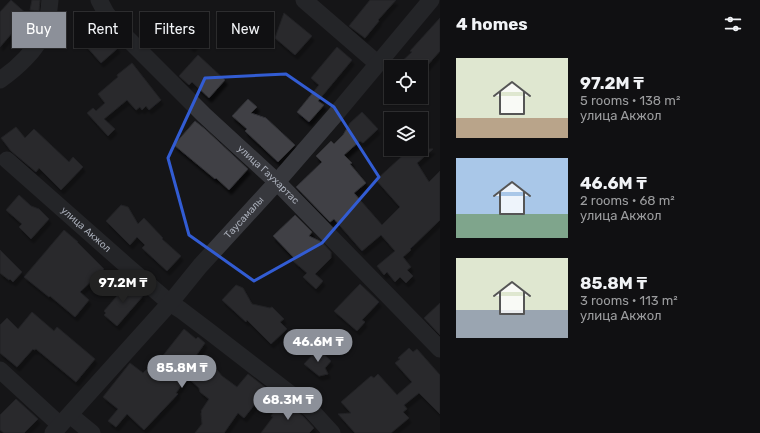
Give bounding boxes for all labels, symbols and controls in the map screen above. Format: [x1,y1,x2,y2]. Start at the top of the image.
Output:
chip: Buy [12,12,66,48]
chip: Rent [74,12,132,48]
chip: Filters [140,12,209,48]
chip: New [217,12,274,48]
icon: filters [722,13,744,35]
text: 4 homes [456,14,528,34]
map controls [384,60,428,156]
button: locate [384,60,428,104]
text: 97.2M ₸ [580,73,644,93]
icon: home [488,74,536,122]
text: 5 rooms · 138 m² [580,93,680,108]
text: улица Акжол [580,108,662,123]
button: layers [384,112,428,156]
street label: улица Гаухартас [235,143,302,207]
text: 46.6M ₸ [580,173,647,193]
icon: home [488,174,536,222]
text: 2 rooms · 68 m² [580,193,675,208]
street label: Таусамалы [222,194,267,241]
street label: улица Акжол [58,204,113,255]
text: улица Акжол [580,208,662,223]
pin: 97.2M ₸ [86,270,160,304]
text: 85.8M ₸ [580,273,647,293]
icon: home [488,274,536,322]
text: 97.2M ₸ [99,275,147,290]
text: 3 rooms · 113 m² [580,293,678,308]
text: улица Акжол [580,308,662,323]
pin: 46.6M ₸ [281,329,355,363]
text: 46.6M ₸ [292,334,344,349]
pin: 85.8M ₸ [145,355,219,389]
text: 85.8M ₸ [156,360,208,375]
pin: 68.3M ₸ [251,387,325,421]
text: 68.3M ₸ [262,392,314,407]

